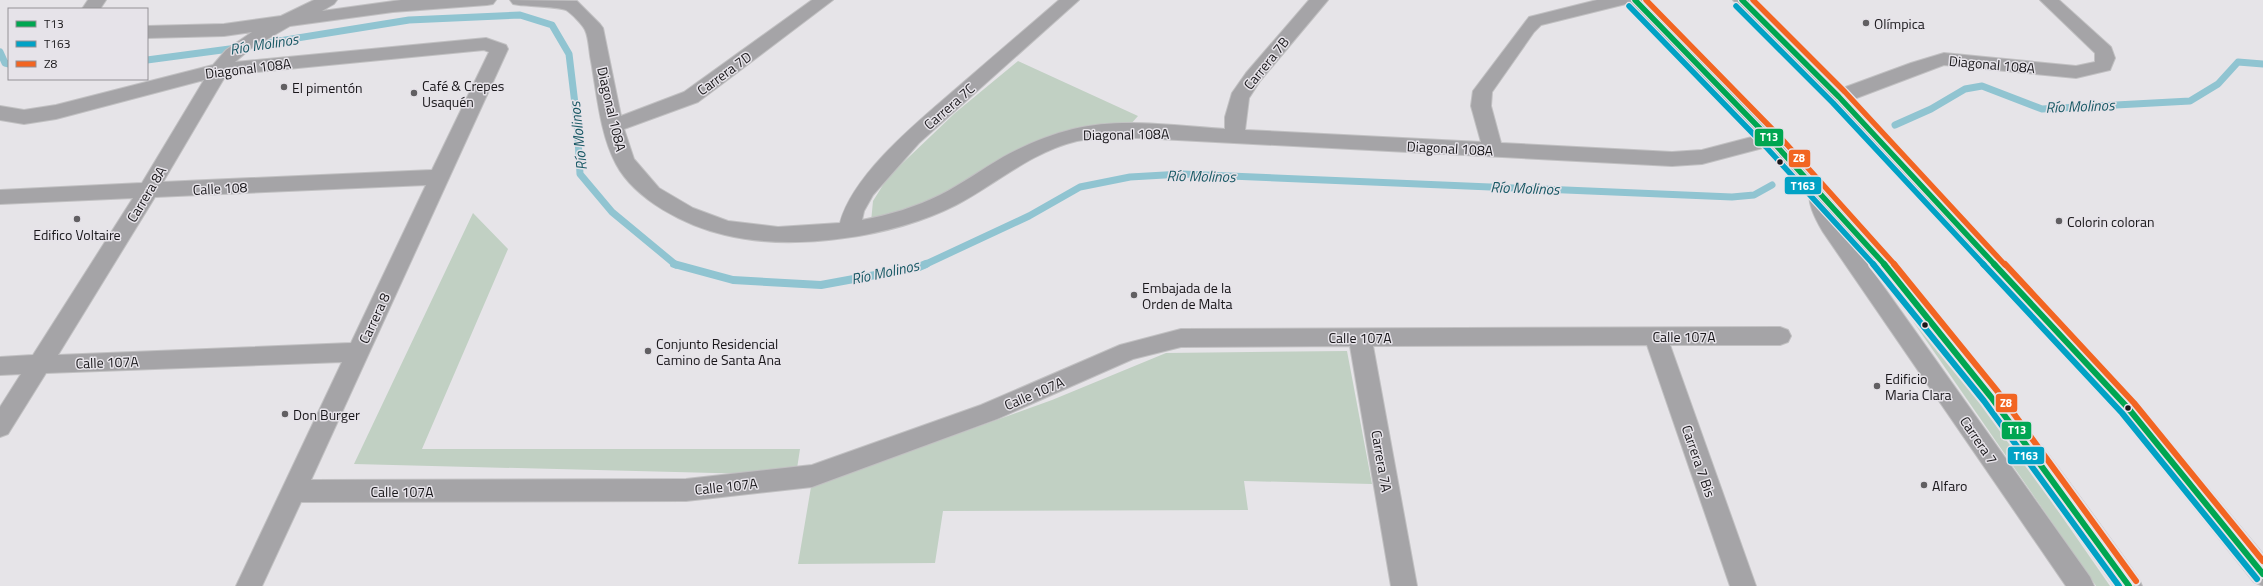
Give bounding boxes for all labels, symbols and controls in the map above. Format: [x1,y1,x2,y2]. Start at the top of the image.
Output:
legend [8,8,148,80]
place label: Olímpica [1874,13,1925,34]
text: T13 [44,14,64,33]
marker: Olímpica [1861,18,1871,28]
water label: Río Molinos [228,27,301,61]
street label: Carrera 7B [1238,32,1294,94]
text: T163 [44,34,70,53]
street label: Carrera 7D [692,46,756,100]
street label: Diagonal 108A [1948,50,2037,78]
street label: Diagonal 108A [204,52,293,84]
text: Z8 [44,54,57,73]
street label: Diagonal 108A [592,65,632,154]
place label: Café & Crepes Usaquén [422,75,504,112]
place label: El pimentón [292,77,363,98]
street label: Carrera 7C [919,78,979,134]
marker: El pimentón [279,82,289,92]
marker: Café & Crepes Usaquén [409,88,419,98]
water label: Río Molinos [2045,93,2116,119]
water label: Río Molinos [563,99,593,171]
street label: Diagonal 108A [1083,123,1170,145]
line badge: T13 [1754,128,1784,147]
text: T13 [1760,129,1778,145]
street label: Diagonal 108A [1406,135,1494,161]
line badge: Z8 [1788,149,1811,168]
text: Z8 [1793,150,1805,166]
unlabelled marker [1775,157,1785,167]
street label: Carrera 8A [121,161,171,226]
water label: Río Molinos [1166,164,1237,188]
water label: Río Molinos [1490,175,1561,201]
street label: Calle 108 [192,176,248,200]
line badge: T163 [1784,176,1822,195]
text: T163 [1791,178,1815,194]
place label: Colorin coloran [2067,211,2154,232]
marker: Edifico Voltaire [72,214,82,224]
marker: Colorin coloran [2054,216,2064,226]
place label: Edifico Voltaire [33,224,121,245]
water label: Río Molinos [849,253,923,290]
place label: Embajada de la Orden de Malta [1142,277,1232,314]
street label: Carrera 8 [353,289,395,347]
marker: Embajada de la Orden de Malta [1129,290,1139,300]
unlabelled marker [1920,320,1930,330]
street label: Calle 107A [1652,326,1716,347]
street label: Calle 107A [1328,327,1392,348]
place label: Conjunto Residencial Camino de Santa Ana [656,333,781,370]
marker: Conjunto Residencial Camino de Santa Ana [643,346,653,356]
street label: Calle 107A [75,350,140,374]
place label: Edificio Maria Clara [1885,368,1952,405]
street label: Calle 107A [1001,371,1068,415]
marker: Edificio Maria Clara [1872,381,1882,391]
line badge: Z8 [1995,393,2018,413]
text: Z8 [2000,395,2012,411]
unlabelled marker [2123,403,2133,413]
place label: Don Burger [293,404,360,425]
marker: Don Burger [280,409,290,419]
street label: Carrera 7 [1955,412,2003,468]
line badge: T13 [2001,421,2032,440]
street label: Carrera 7 Bis [1677,422,1721,500]
text: T13 [2008,422,2026,438]
street label: Carrera 7A [1366,428,1398,494]
line badge: T163 [2007,446,2045,465]
text: T163 [2014,448,2038,464]
street label: Calle 107A [694,472,759,500]
place label: Alfaro [1932,475,1967,496]
marker: Alfaro [1919,480,1929,490]
street label: Calle 107A [370,481,434,502]

